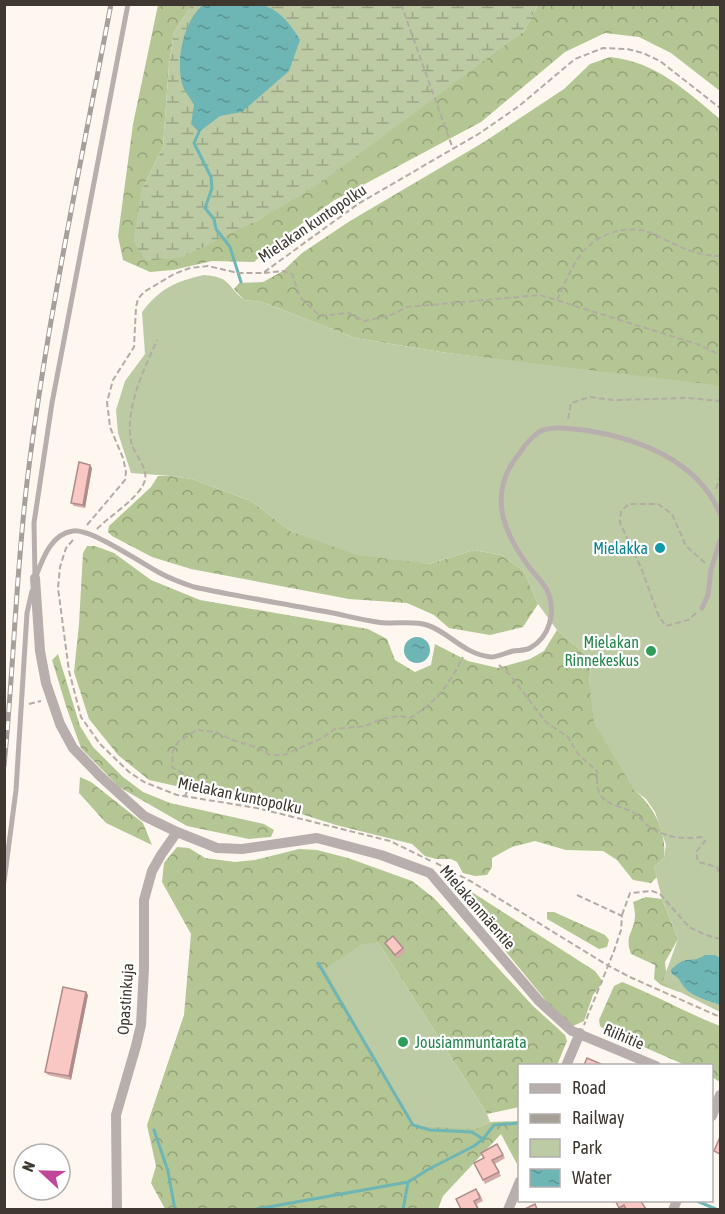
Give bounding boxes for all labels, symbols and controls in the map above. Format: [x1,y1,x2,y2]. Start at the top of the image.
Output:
street label: Mielakan kuntopolku [255,180,370,267]
place label: Mielakka [593,539,648,557]
marker: Mielakka [653,541,667,555]
place label: Mielakan Rinnekeskus [564,633,639,669]
marker: Mielakan Rinnekeskus [644,644,658,658]
street label: Mielakan kuntopolku [176,773,304,818]
street label: Mielakanmäentie [437,861,519,953]
street label: Opastinkuja [114,962,137,1036]
street label: Riihitie [601,1019,647,1053]
place label: Jousiammuntarata [415,1033,527,1051]
marker: Jousiammuntarata [396,1035,410,1049]
legend [518,1064,713,1202]
text: Road [572,1077,606,1098]
text: Railway [572,1107,624,1128]
text: Park [572,1137,602,1158]
north arrow [12,1142,72,1202]
text: N [18,1159,38,1174]
text: Water [572,1167,612,1188]

